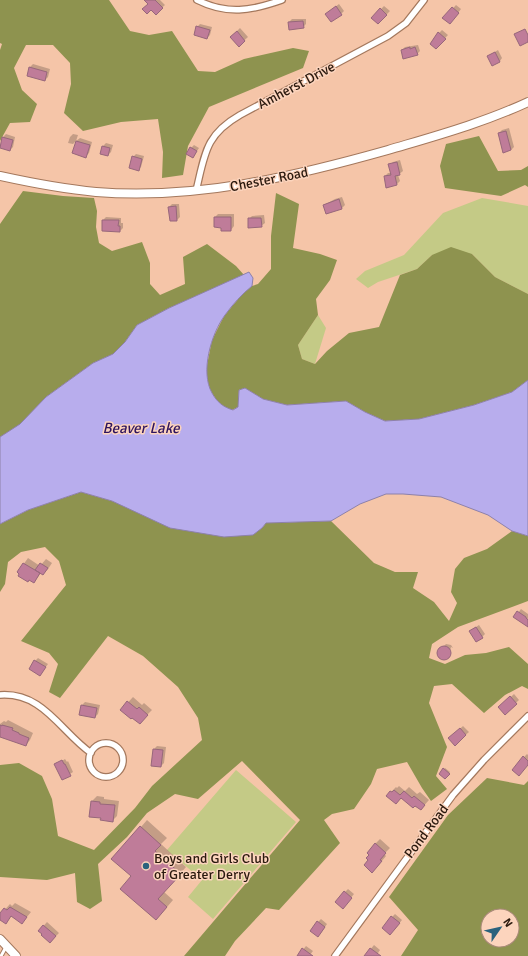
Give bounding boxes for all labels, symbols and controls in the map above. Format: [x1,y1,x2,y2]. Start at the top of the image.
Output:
street label: Amherst Drive [255,58,338,113]
street label: Chester Road [229,164,310,195]
water label: Beaver Lake [103,419,181,437]
street label: Pond Road [401,801,452,862]
place label: Boys and Girls Club of Greater Derry [154,850,269,883]
marker: Boys and Girls Club of Greater Derry [141,861,151,871]
north arrow [480,908,520,948]
text: N [500,916,515,929]

